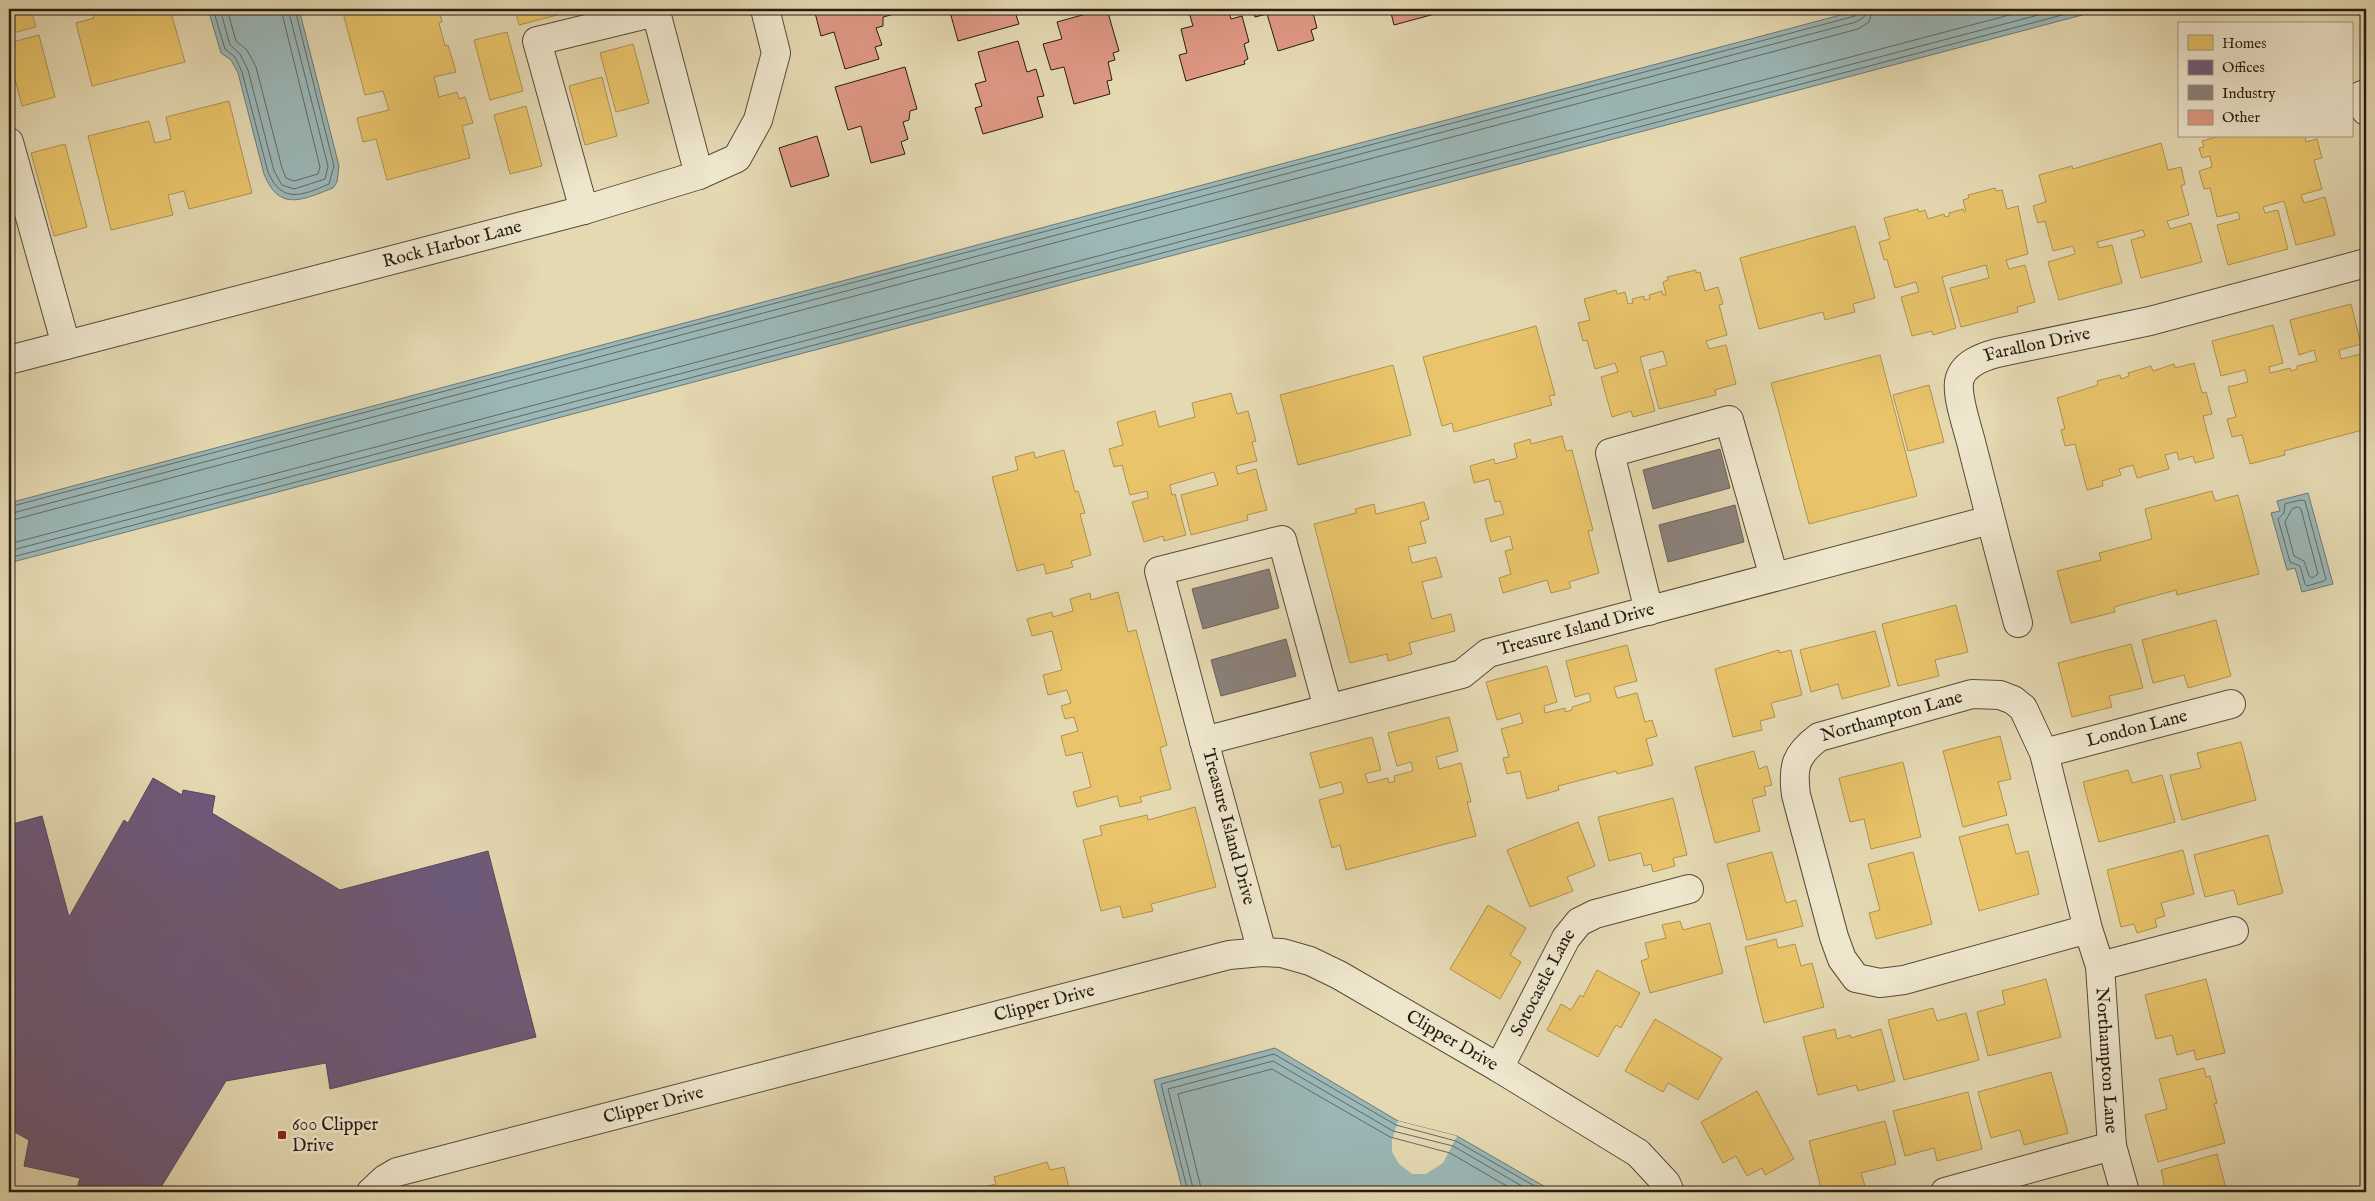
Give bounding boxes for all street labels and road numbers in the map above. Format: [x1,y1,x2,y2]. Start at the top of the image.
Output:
street label: Rock Harbor Lane [380,215,524,274]
street label: Farallon Drive [1981,322,2092,368]
street label: Treasure Island Drive [1495,598,1657,661]
street label: Northampton Lane [1818,686,1965,747]
street label: London Lane [2084,704,2190,753]
street label: Treasure Island Drive [1196,746,1260,908]
street label: Sotocastle Lane [1506,924,1581,1041]
street label: Clipper Drive [992,979,1097,1027]
street label: Northampton Lane [2090,987,2123,1134]
street label: Clipper Drive [1402,1005,1502,1076]
street label: Clipper Drive [601,1081,706,1129]

